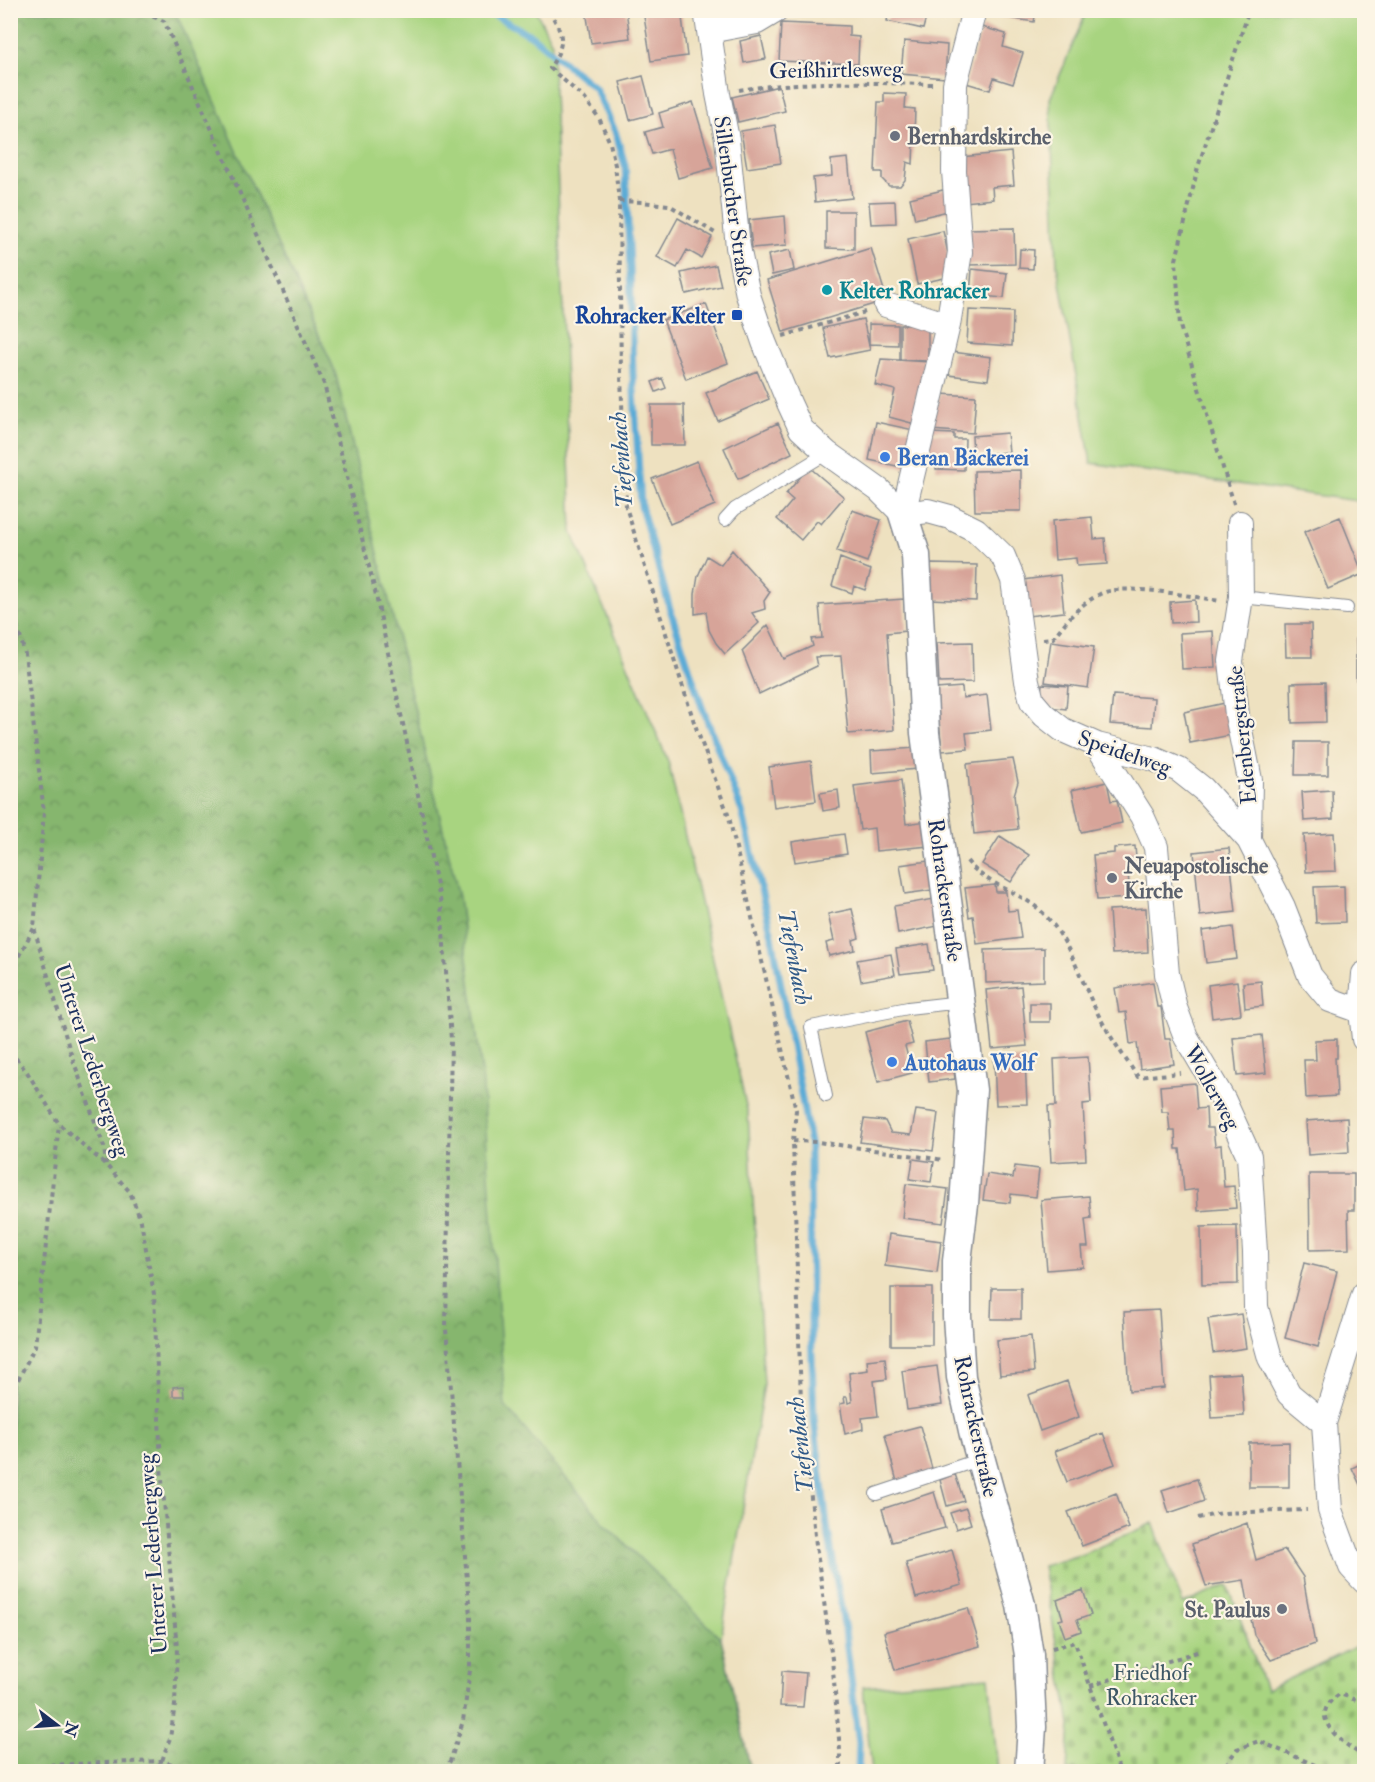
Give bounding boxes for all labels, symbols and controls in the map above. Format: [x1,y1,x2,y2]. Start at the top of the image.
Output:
street label: Geißhirtlesweg [769,55,904,85]
street label: Sillenbucher Straße [707,114,759,288]
place label: Bernhardskirche [907,123,1052,151]
marker: Bernhardskirche [888,129,902,143]
place label: Kelter Rohracker [839,277,990,305]
marker: Kelter Rohracker [820,283,834,297]
place label: Rohracker Kelter [575,302,726,330]
marker: Rohracker Kelter [730,308,744,322]
water label: Tiefenbach [603,410,640,509]
place label: Beran Bäckerei [897,444,1029,472]
marker: Beran Bäckerei [878,450,892,464]
street label: Edenbergstraße [1221,664,1263,805]
street label: Speidelweg [1074,724,1176,783]
street label: Rohrackerstraße [921,817,969,964]
place label: Neuapostolische Kirche [1123,852,1269,905]
marker: Neuapostolische Kirche [1105,871,1119,885]
water label: Tiefenbach [770,907,819,1008]
street label: Unterer Lederbergweg [48,960,137,1161]
street label: Wollerweg [1177,1039,1247,1136]
place label: Autohaus Wolf [903,1049,1038,1077]
marker: Autohaus Wolf [885,1055,899,1069]
street label: Rohrackerstraße [947,1353,1005,1500]
water label: Tiefenbach [780,1395,821,1495]
street label: Unterer Lederbergweg [132,1451,174,1655]
place label: St. Paulus [1184,1596,1270,1624]
marker: St. Paulus [1275,1602,1289,1616]
park label: Friedhof Rohracker [1105,1659,1197,1712]
north arrow [27,1695,87,1755]
text: N [59,1718,82,1740]

